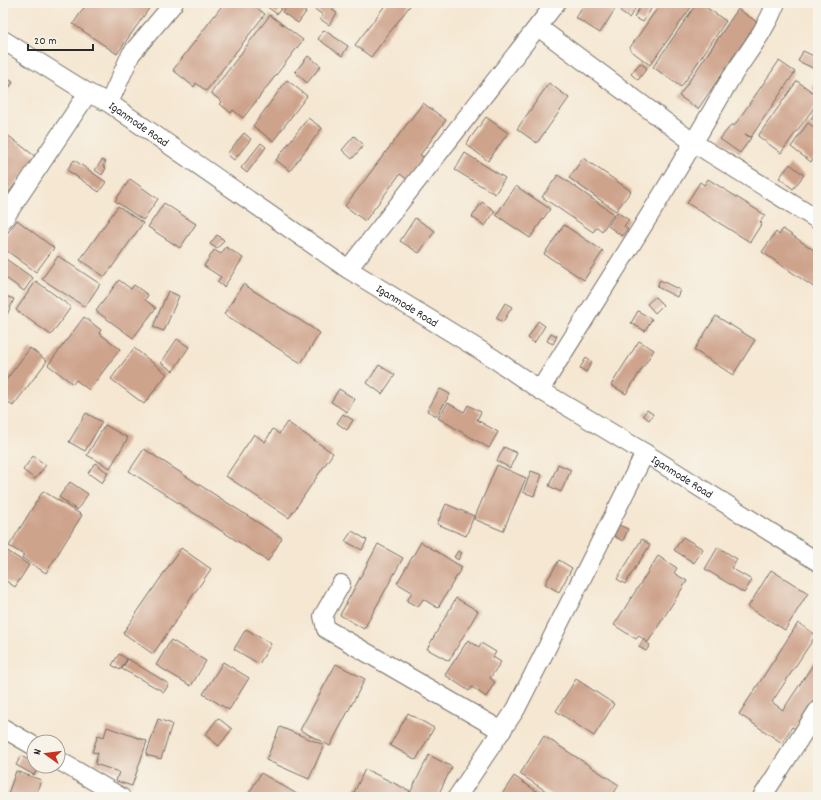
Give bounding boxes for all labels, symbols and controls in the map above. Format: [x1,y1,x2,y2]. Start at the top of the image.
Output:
scale bar [28,26,93,52]
text: 20 m [34,33,57,50]
street label: Iganmode Road [105,98,172,152]
street label: Iganmode Road [372,281,441,332]
street label: Iganmode Road [647,452,716,504]
north arrow [26,734,66,774]
text: N [30,747,47,757]

